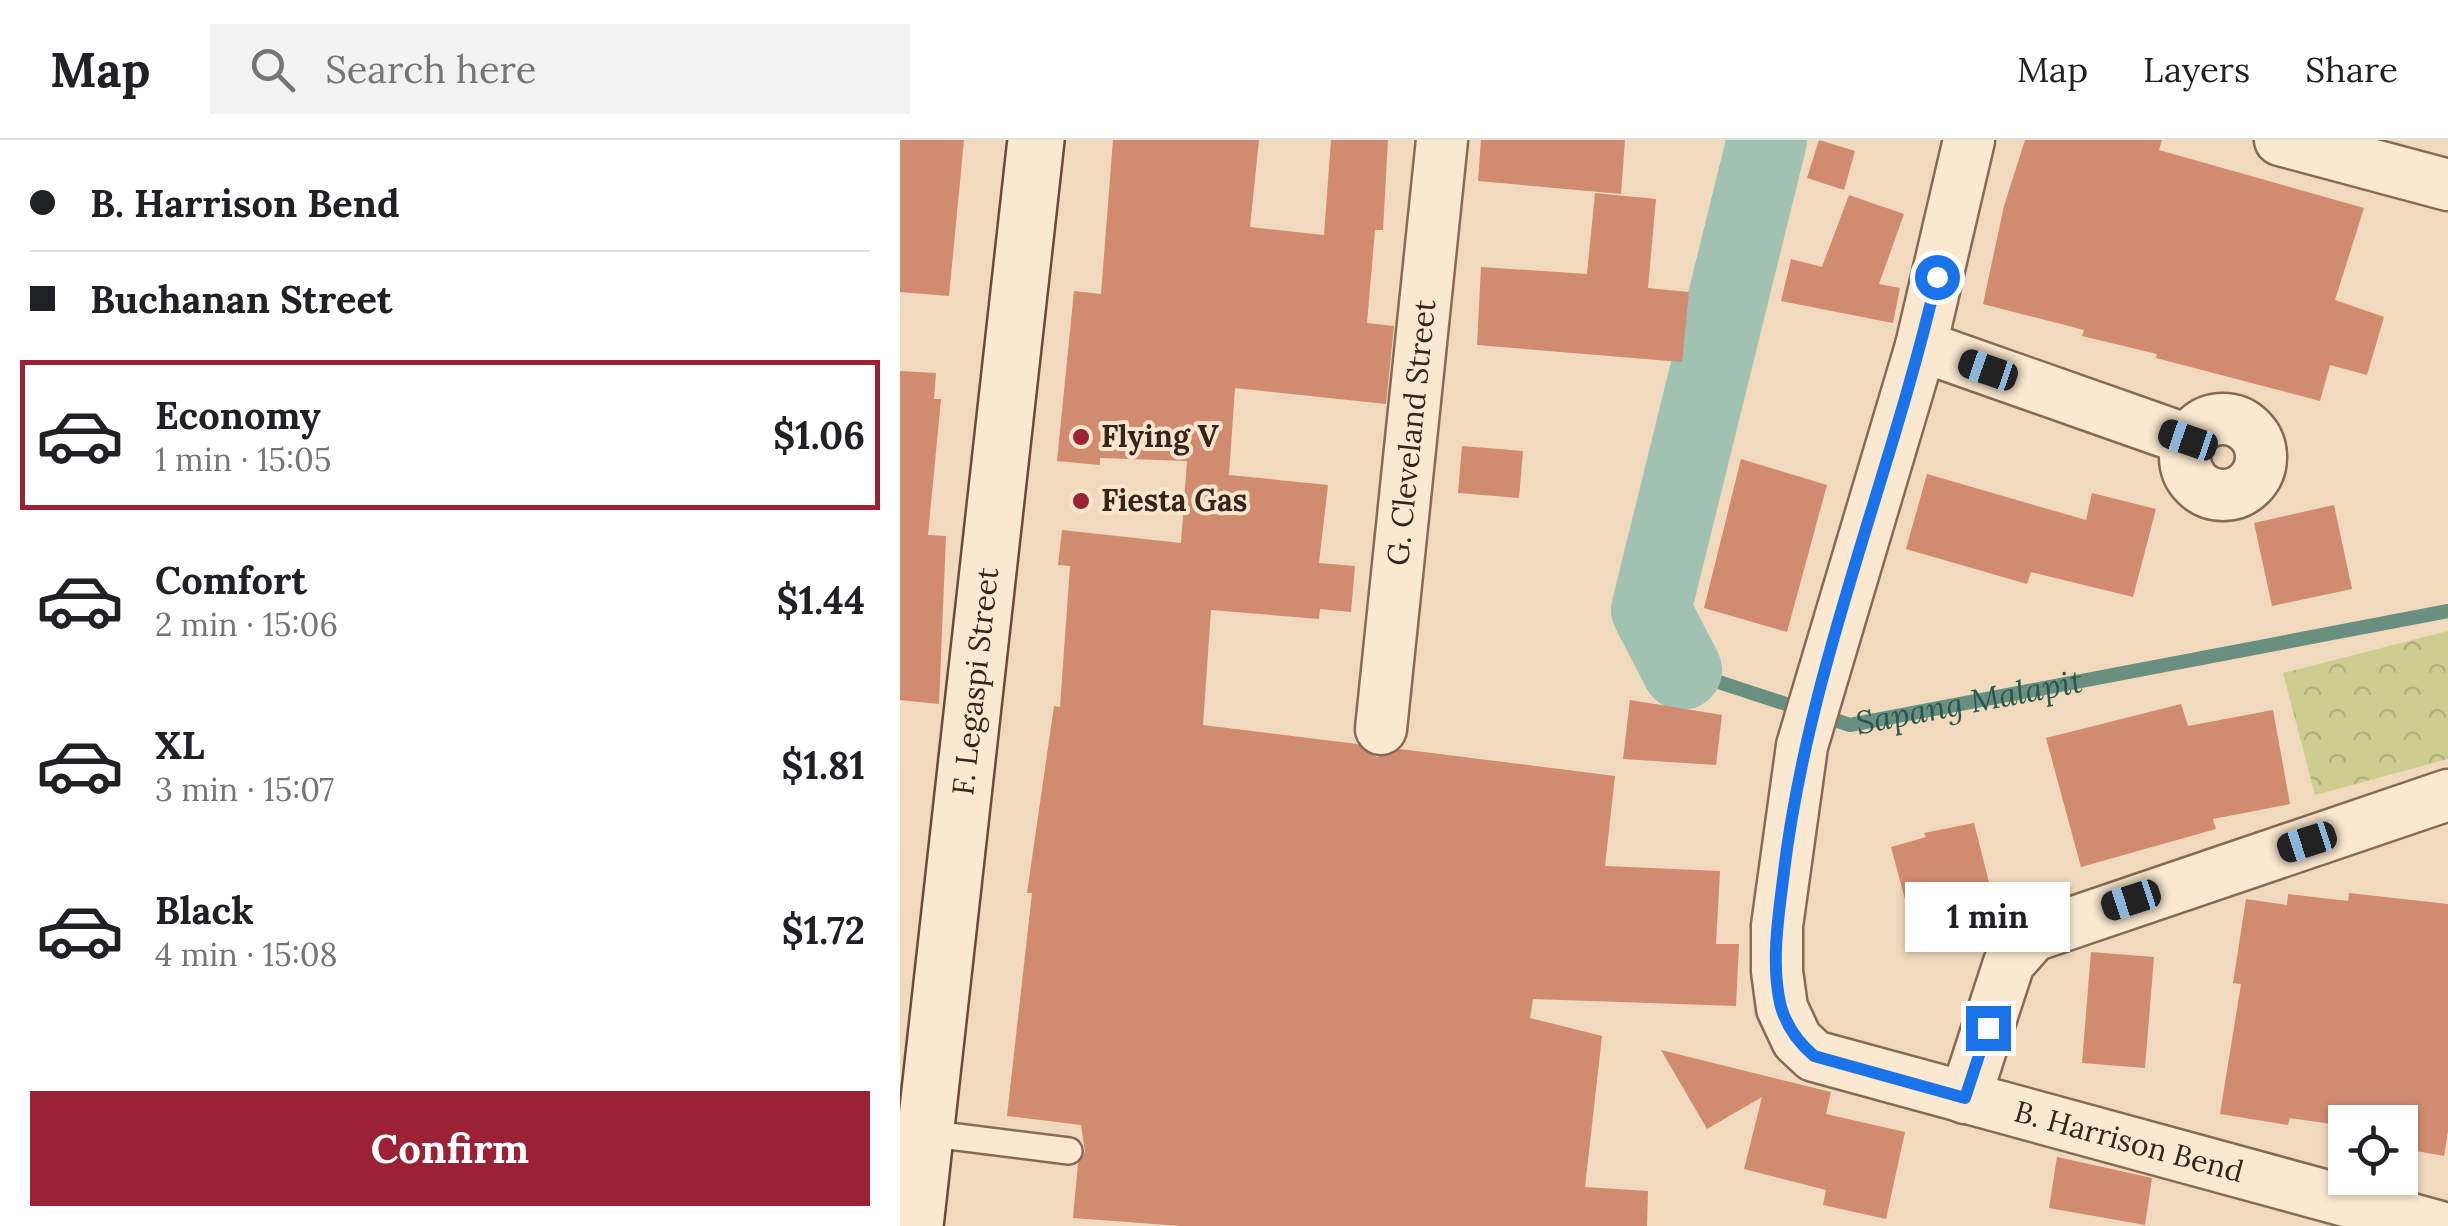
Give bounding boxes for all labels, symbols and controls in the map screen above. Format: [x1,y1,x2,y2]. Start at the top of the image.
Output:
search box [210,24,910,114]
text: Map [50,39,150,100]
icon: search [245,42,300,97]
text: Search here [325,45,536,93]
text: Map [2017,47,2088,92]
text: Layers [2143,47,2250,92]
text: Share [2305,47,2398,92]
text: B. Harrison Bend [90,179,400,227]
route start [1915,255,1960,300]
text: Buchanan Street [90,275,393,323]
street label: G. Cleveland Street [1378,297,1443,567]
car [1955,346,2021,394]
icon: car [35,390,125,480]
text: Economy [155,391,321,439]
text: $1.06 [773,411,865,459]
car [2155,416,2221,464]
place label: Flying V [1101,417,1219,456]
marker: Flying V [1070,426,1092,448]
text: 1 min · 15:05 [155,439,331,480]
place label: Fiesta Gas [1101,481,1247,519]
marker: Fiesta Gas [1070,490,1092,512]
icon: car [35,555,125,645]
text: Comfort [155,556,307,604]
street label: F. Legaspi Street [943,565,1006,797]
text: $1.44 [776,576,865,624]
text: 2 min · 15:06 [155,604,338,645]
water label: Sapang Malapit [1852,660,2086,743]
icon: car [35,720,125,810]
text: XL [155,721,205,769]
text: $1.81 [781,741,865,789]
text: 3 min · 15:07 [155,769,334,810]
car [2274,818,2340,866]
car [2098,876,2164,924]
callout: 1 min [1906,883,2070,953]
icon: car [35,885,125,975]
text: Black [155,886,254,934]
text: 1 min [1947,896,2028,937]
text: $1.72 [781,906,865,954]
text: 4 min · 15:08 [155,934,338,975]
route end [1966,1006,2011,1051]
button: Confirm [30,1091,870,1206]
street label: B. Harrison Bend [2010,1092,2248,1190]
map controls [2328,1105,2418,1195]
button: locate [2328,1105,2418,1195]

